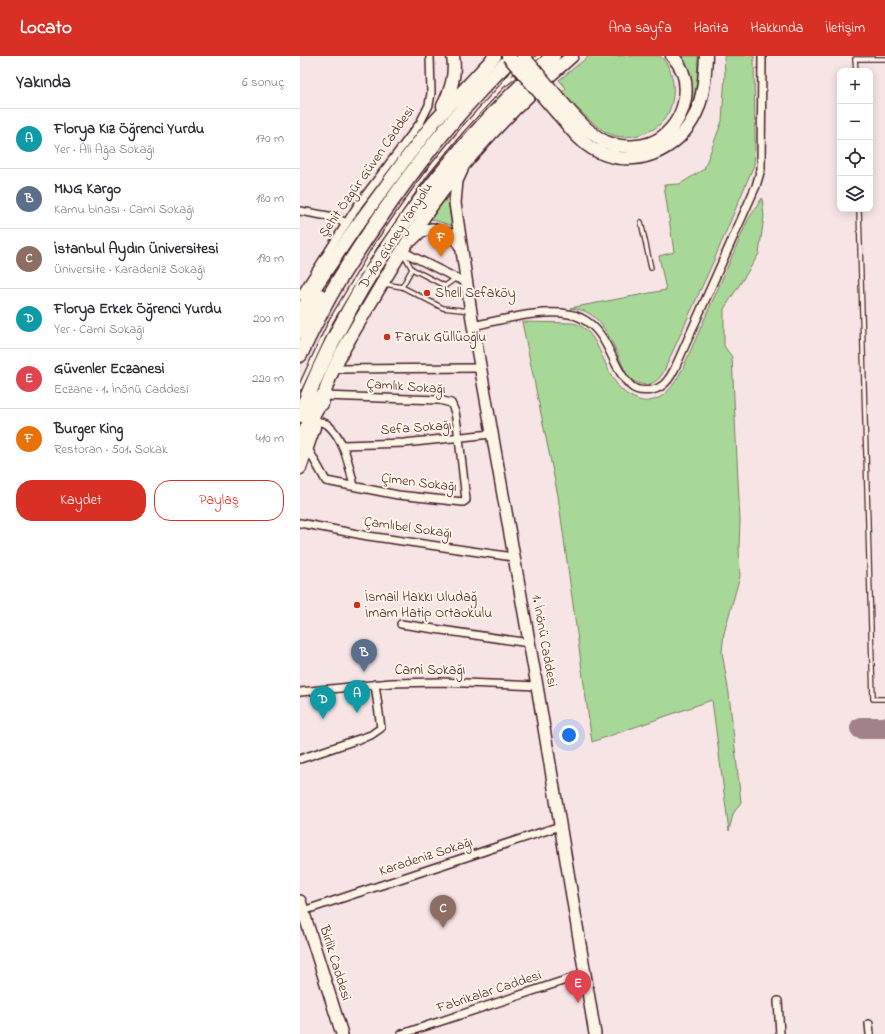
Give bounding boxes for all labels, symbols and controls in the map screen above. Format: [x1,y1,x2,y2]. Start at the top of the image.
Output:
text: Locato [20,15,72,42]
text: Ana sayfa [609,18,672,39]
text: Harita [694,18,729,39]
text: Hakkında [751,18,803,39]
text: İletişim [825,18,865,39]
map controls [837,68,873,212]
button: + [837,68,873,104]
text: Yakında [16,70,71,95]
text: 6 sonuç [242,73,284,92]
street label: Şehit Özgür Güven Caddesi [314,102,421,242]
button: − [837,104,873,140]
text: Florya Kız Öğrenci Yurdu [54,118,204,140]
text: A [25,129,33,148]
text: 170 m [256,129,284,148]
text: Yer · Ali Ağa Sokağı [54,140,155,159]
button: locate [837,140,873,176]
button: layers [837,176,873,212]
text: MNG Kargo [54,178,121,200]
street label: D-100 Güney Yanyolu [353,179,439,295]
text: B [25,189,33,208]
text: 180 m [256,189,284,208]
text: Kamu binası · Cami Sokağı [54,200,194,219]
pin: F [428,224,454,257]
text: İstanbul Aydın Üniversitesi [54,238,218,260]
text: C [25,249,33,268]
text: 190 m [257,249,284,268]
text: Üniversite · Karadeniz Sokağı [54,260,205,279]
place label: Shell Sefaköy [435,283,516,305]
marker: Shell Sefaköy [422,288,432,298]
text: Florya Erkek Öğrenci Yurdu [54,298,222,320]
text: D [24,309,34,328]
text: 200 m [253,309,284,328]
text: Yer · Cami Sokağı [54,320,145,339]
place label: Faruk Güllüoğlu [394,327,486,349]
marker: Faruk Güllüoğlu [382,332,392,342]
text: Güvenler Eczanesi [54,358,165,380]
text: E [25,369,33,388]
text: 220 m [252,369,284,388]
street label: Çamlık Sokağı [366,374,446,401]
text: Eczane · 1. İnönü Caddesi [54,380,189,399]
street label: Sefa Sokağı [380,415,452,442]
text: Burger King [54,418,123,440]
text: F [25,429,33,448]
text: 410 m [256,429,284,448]
text: Restoran · 501. Sokak [54,440,168,459]
street label: Çimen Sokağı [380,468,458,499]
button: Kaydet [16,480,146,521]
button: Paylaş [154,480,284,521]
street label: Çamlıbel Sokağı [362,511,453,546]
place label: İsmail Hakkı Uludağ İmam Hatip Ortaokulu [365,587,492,624]
street label: 1. İnönü Caddesi [526,593,562,689]
marker: İsmail Hakkı Uludağ İmam Hatip Ortaokulu [352,600,362,610]
pin: B [351,639,377,672]
street label: Cami Sokağı [395,660,465,682]
pin: A [344,680,370,713]
pin: D [310,686,336,719]
your location [559,725,579,745]
street label: Karadeniz Sokağı [376,832,476,883]
pin: C [430,895,456,928]
street label: Birlik Caddesi [313,922,356,1003]
street label: Fabrikalar Caddesi [433,965,544,1019]
pin: E [565,970,591,1003]

